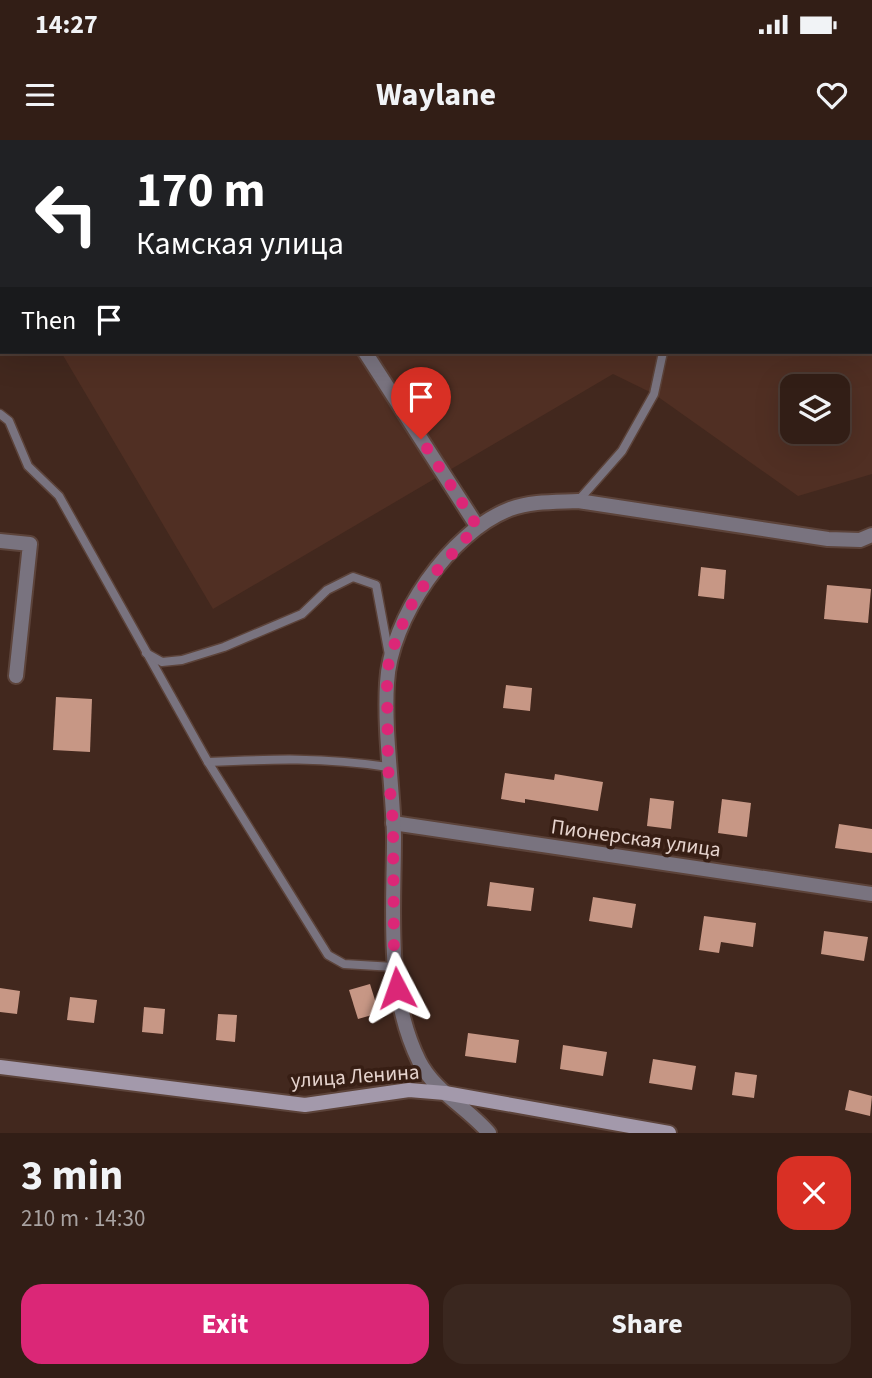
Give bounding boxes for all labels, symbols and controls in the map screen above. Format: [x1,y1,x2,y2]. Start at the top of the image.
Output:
text: 14:27 [35,6,98,43]
text: Waylane [376,72,496,118]
icon: menu [21,76,59,114]
icon: heart [813,76,851,114]
text: 170 m [136,156,265,226]
icon: left [21,168,112,259]
text: Камская улица [136,221,344,267]
icon: arrive [90,301,128,339]
text: Then [21,302,76,339]
pin [391,367,451,439]
map controls [780,374,850,444]
button: layers [780,374,850,444]
icon: arrive [402,378,440,416]
street label: Пионерская улица [549,811,723,865]
position arrow [360,951,434,1025]
street label: улица Ленина [290,1057,420,1095]
text: 3 min [21,1146,123,1206]
button: close [777,1156,851,1230]
text: 210 m · 14:30 [21,1202,145,1235]
button: Exit [21,1284,429,1364]
button: Share [443,1284,851,1364]

